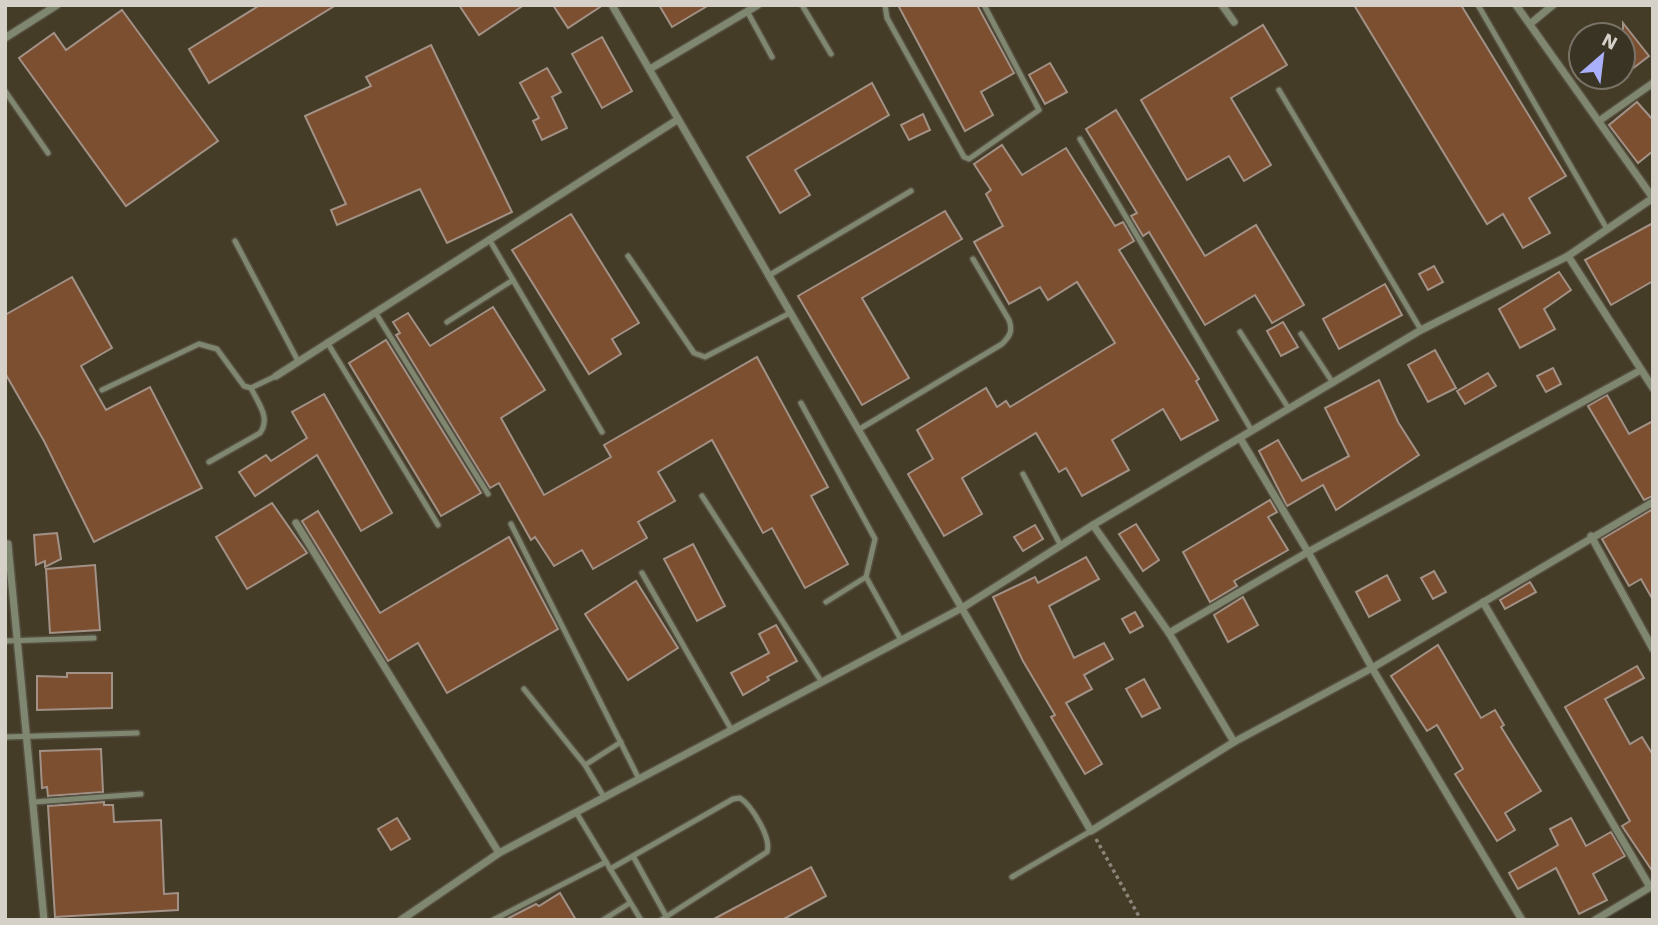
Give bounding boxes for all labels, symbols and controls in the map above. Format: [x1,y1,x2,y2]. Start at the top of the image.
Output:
north arrow [1567,21,1637,91]
text: N [1598,28,1621,55]

